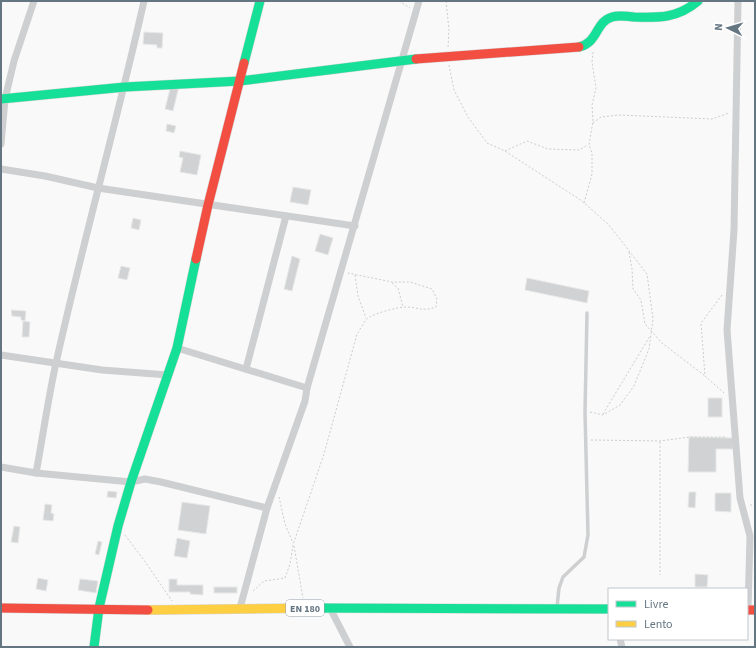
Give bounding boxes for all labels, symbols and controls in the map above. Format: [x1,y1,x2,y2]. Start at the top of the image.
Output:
north arrow [708,8,748,48]
text: N [711,23,726,31]
legend [608,588,748,640]
text: Livre [644,596,668,613]
road number: EN 180 [286,600,324,616]
text: Lento [644,616,673,633]

